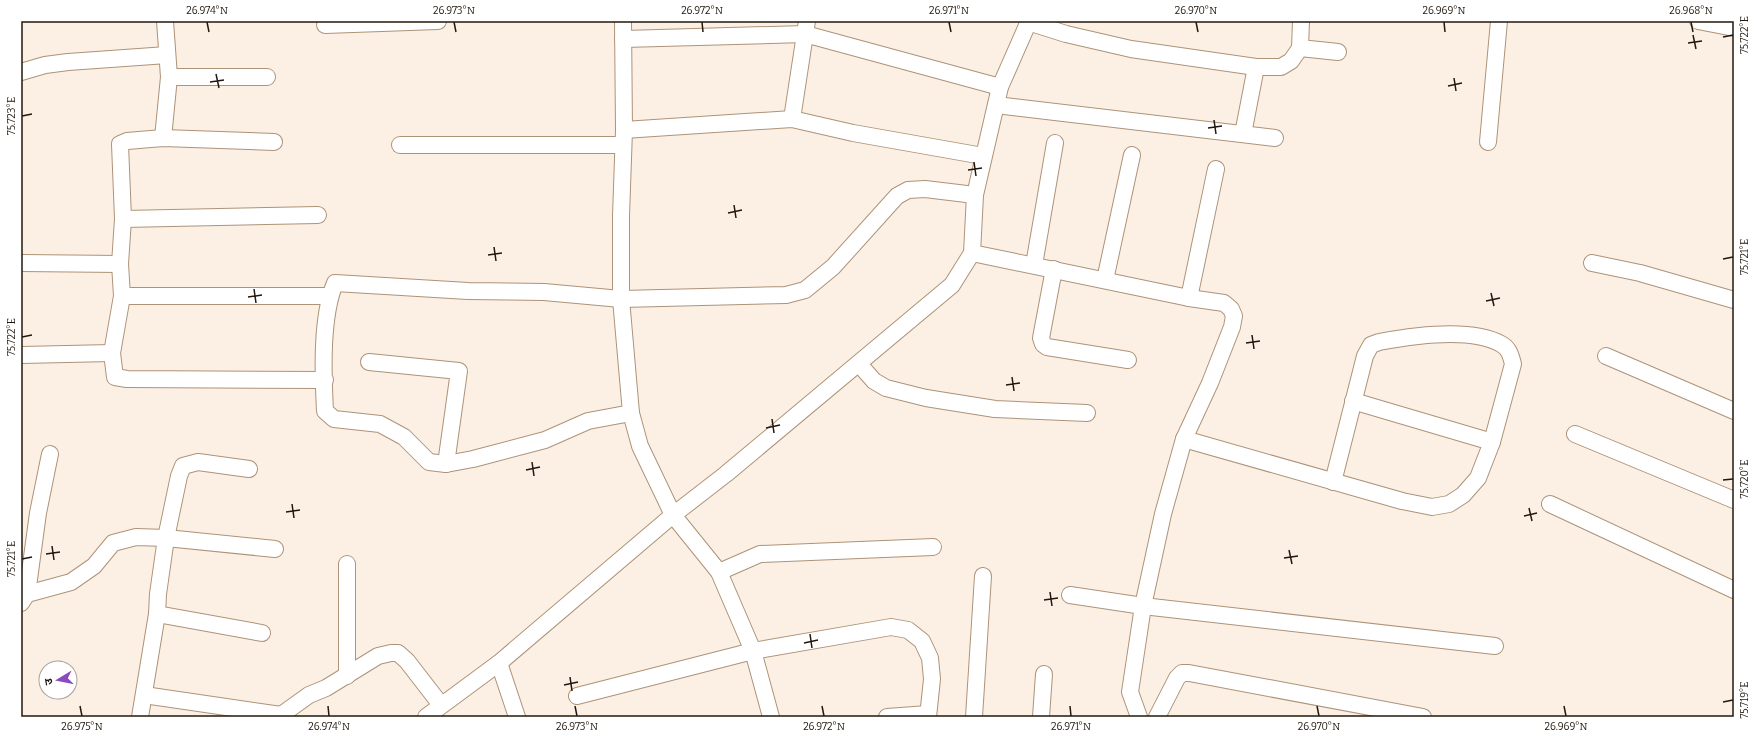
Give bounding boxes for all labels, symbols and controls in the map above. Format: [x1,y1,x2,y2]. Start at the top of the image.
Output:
text: 26.974°N [186,5,228,17]
text: 26.973°N [433,5,475,17]
text: 26.972°N [681,5,723,17]
text: 26.971°N [929,5,969,17]
text: 26.970°N [1175,5,1217,17]
text: 26.969°N [1422,5,1466,17]
text: 26.968°N [1669,5,1713,17]
text: 75.722°E [1739,16,1751,54]
text: 75.723°E [6,97,18,135]
text: 75.721°E [1739,239,1751,275]
text: 75.722°E [6,318,18,356]
text: 75.720°E [1739,460,1751,498]
text: 75.721°E [6,541,18,577]
north arrow [38,660,78,700]
text: उ [42,677,56,686]
text: 75.719°E [1739,681,1751,719]
text: 26.975°N [61,721,103,733]
text: 26.974°N [308,721,350,733]
text: 26.973°N [556,721,598,733]
text: 26.972°N [803,721,845,733]
text: 26.971°N [1051,721,1091,733]
text: 26.970°N [1298,721,1340,733]
text: 26.969°N [1544,721,1588,733]

